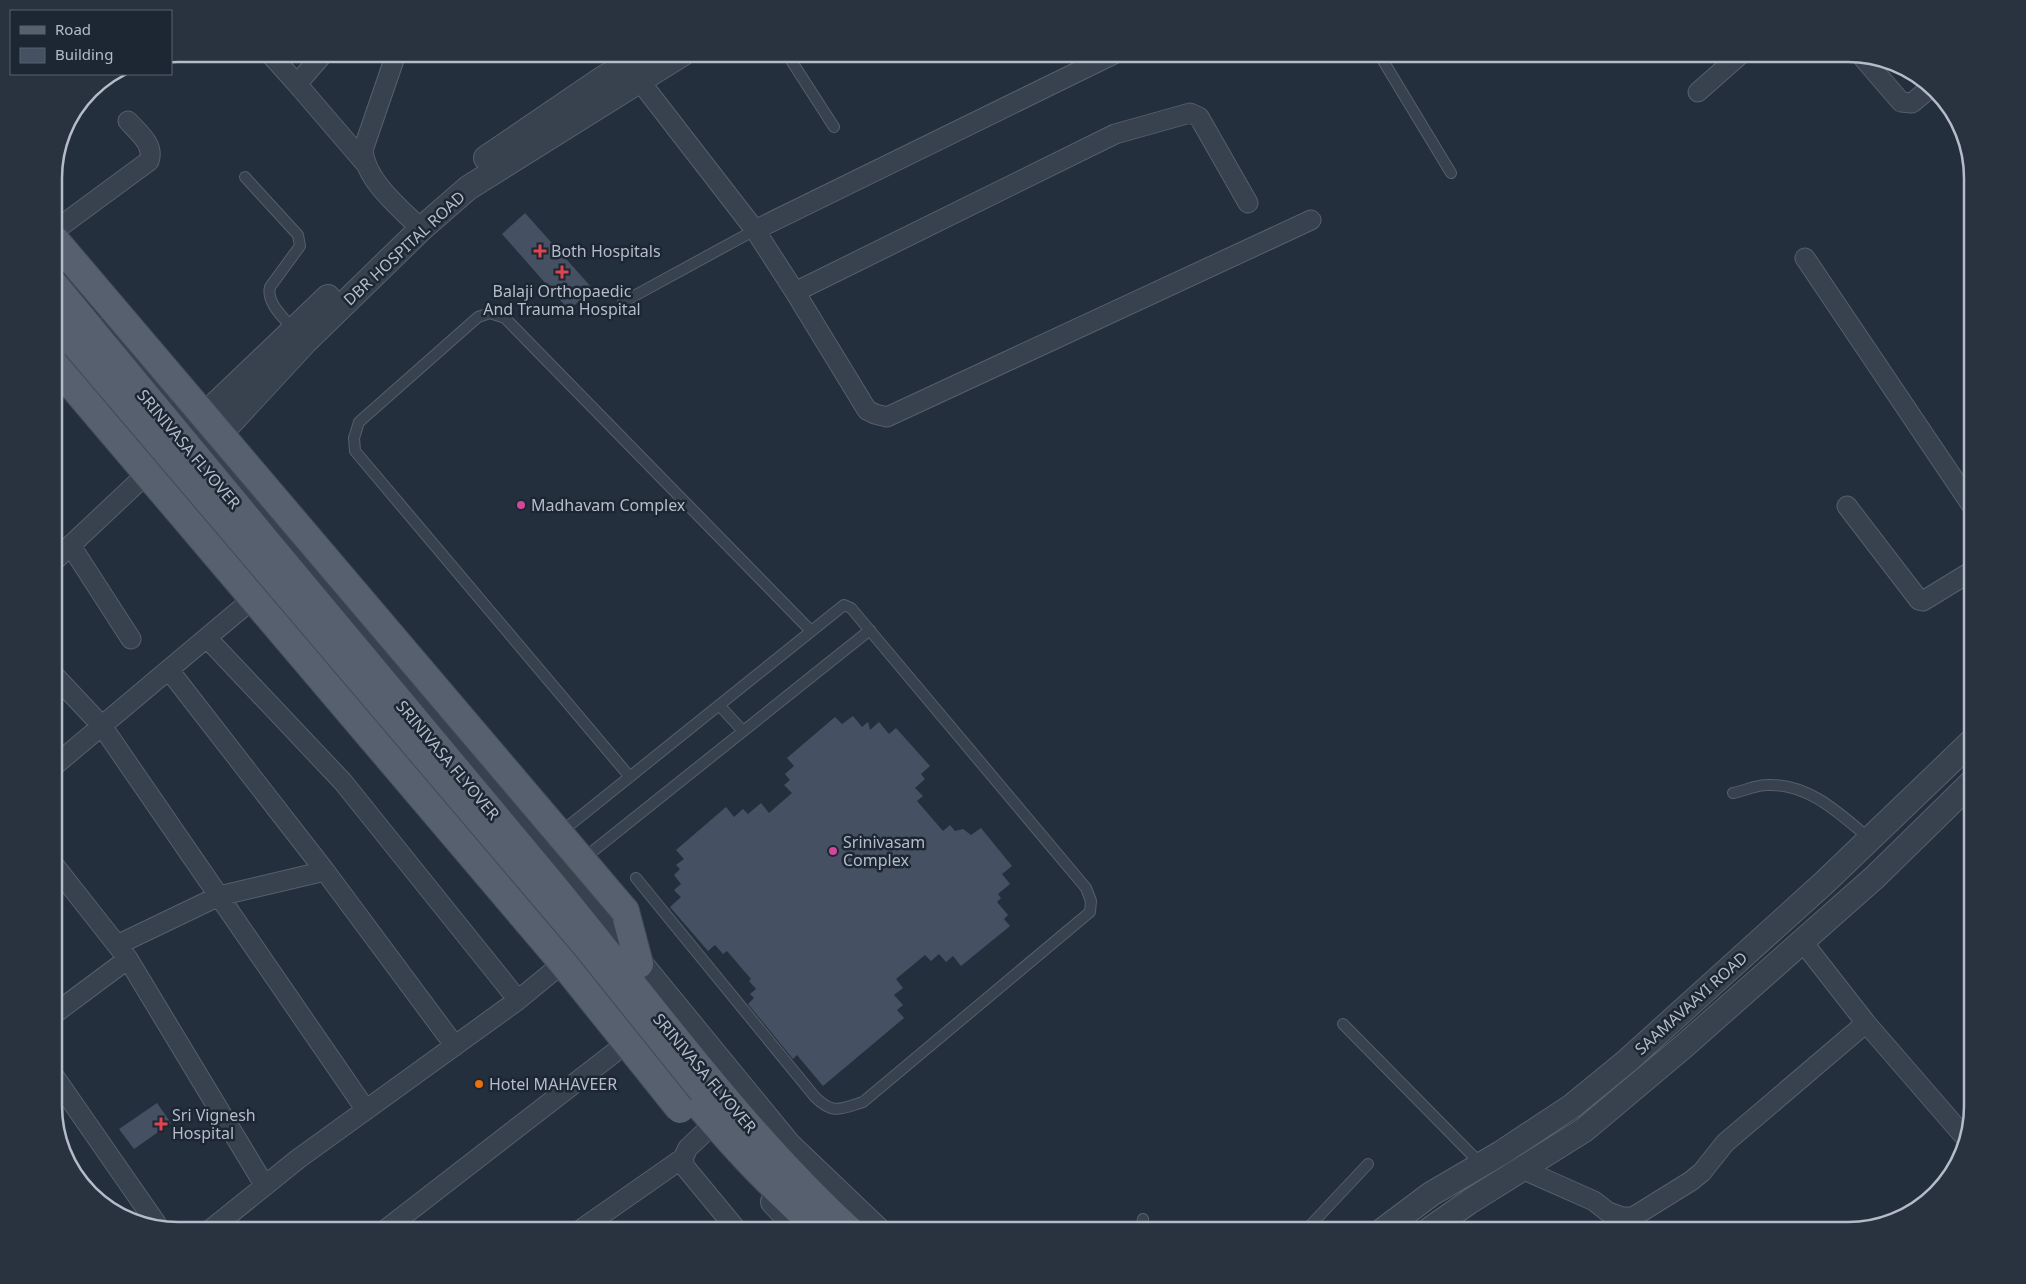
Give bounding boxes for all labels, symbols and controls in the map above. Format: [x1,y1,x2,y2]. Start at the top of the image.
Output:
legend [10,10,172,75]
text: Road [55,19,91,39]
text: Building [55,44,113,64]
street label: DBR HOSPITAL ROAD [338,186,470,310]
place label: Both Hospitals [551,240,661,262]
marker: Both Hospitals [533,244,547,258]
marker: Balaji Orthopaedic And Trauma Hospital [555,265,569,279]
place label: Balaji Orthopaedic And Trauma Hospital [483,280,641,320]
street label: SRINIVASA FLYOVER [132,385,246,513]
place label: Madhavam Complex [531,494,686,516]
marker: Madhavam Complex [515,499,527,511]
street label: SRINIVASA FLYOVER [391,696,505,824]
place label: Srinivasam Complex [843,831,925,871]
marker: Srinivasam Complex [827,845,839,857]
street label: SAAMAVAAYI ROAD [1630,946,1752,1060]
street label: SRINIVASA FLYOVER [648,1009,762,1137]
place label: Hotel MAHAVEER [489,1073,617,1095]
marker: Hotel MAHAVEER [473,1078,485,1090]
place label: Sri Vignesh Hospital [172,1104,256,1144]
marker: Sri Vignesh Hospital [154,1117,168,1131]

